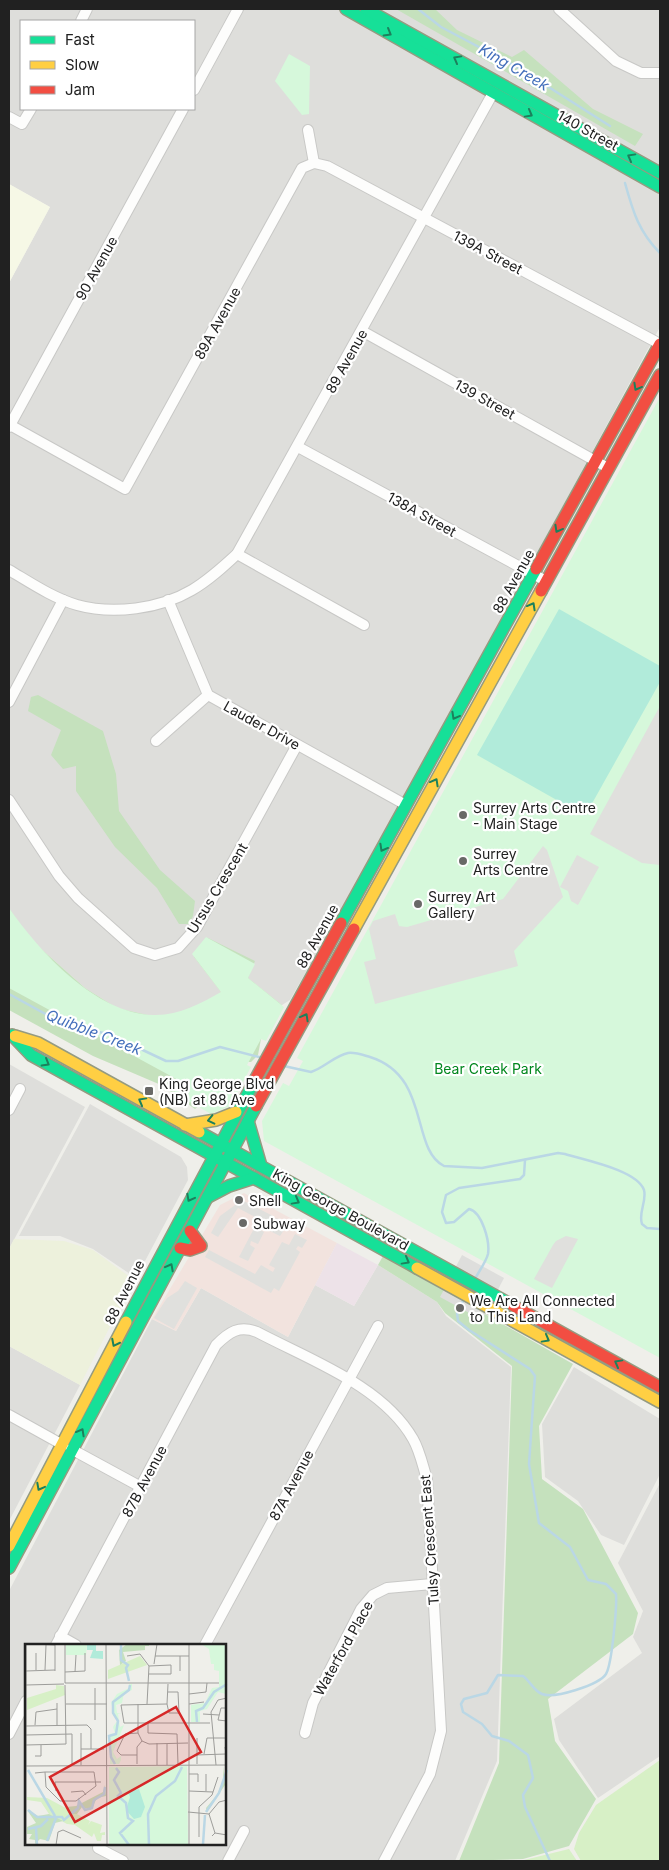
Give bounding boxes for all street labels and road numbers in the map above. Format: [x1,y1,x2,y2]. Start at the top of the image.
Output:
street label: 140 Street [555,106,622,154]
street label: 139A Street [450,227,526,278]
street label: 90 Avenue [71,233,121,303]
street label: 89A Avenue [190,284,244,362]
street label: 89 Avenue [321,326,371,396]
street label: 139 Street [452,375,519,423]
street label: 138A Street [385,488,460,540]
street label: 88 Avenue [488,546,538,616]
street label: Lauder Drive [221,697,303,753]
street label: Ursus Crescent [183,839,251,936]
street label: 88 Avenue [292,901,342,971]
street label: King George Boulevard [270,1164,412,1254]
street label: 88 Avenue [100,1257,148,1327]
street label: 87B Avenue [118,1442,170,1520]
street label: 87A Avenue [265,1447,317,1523]
street label: Tulsy Crescent East [416,1474,442,1606]
street label: Waterford Place [310,1597,376,1699]

